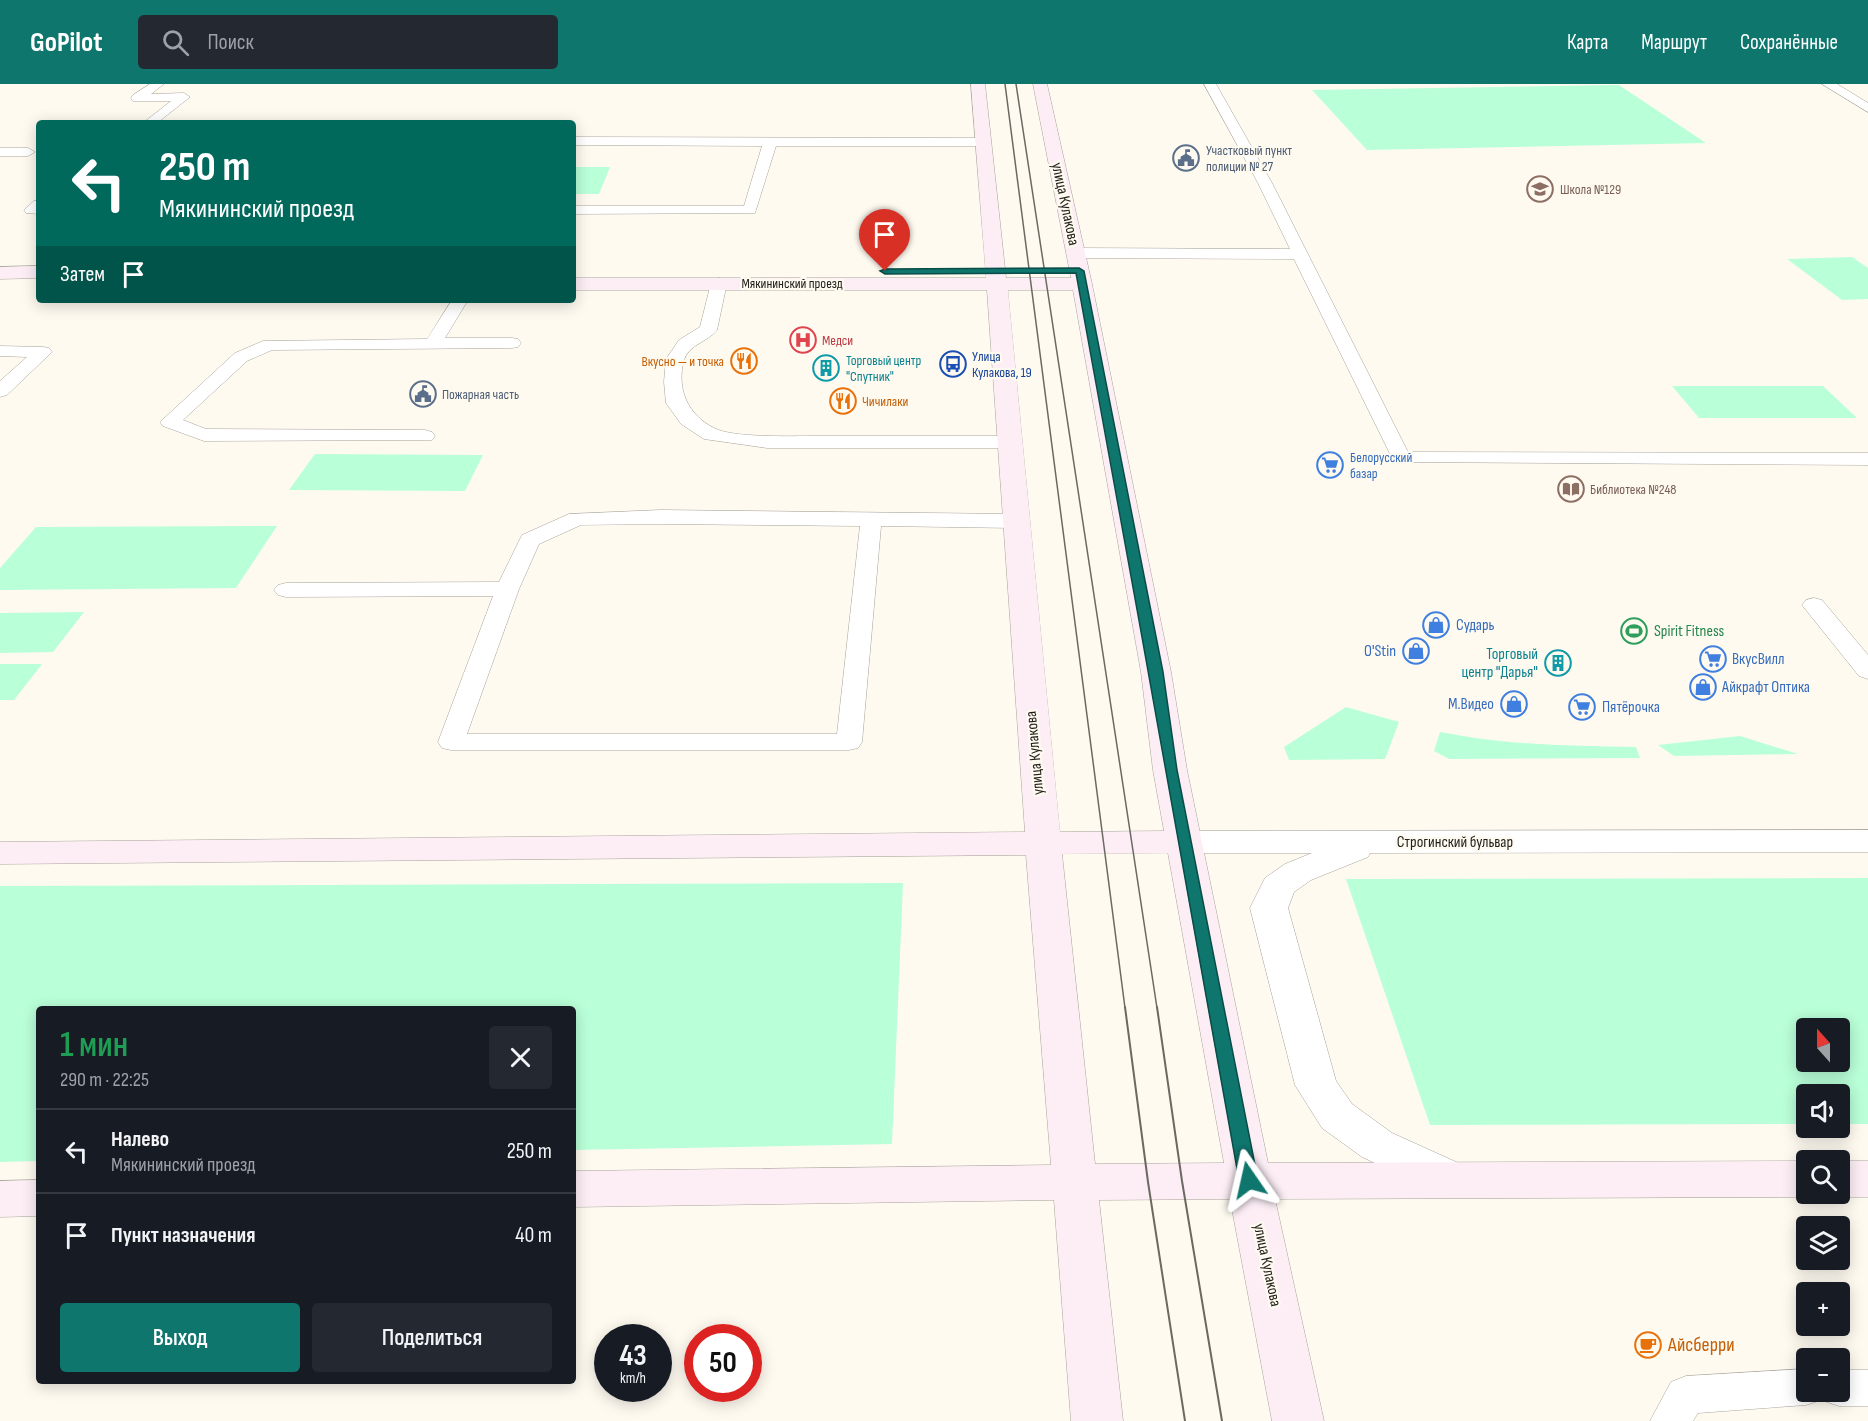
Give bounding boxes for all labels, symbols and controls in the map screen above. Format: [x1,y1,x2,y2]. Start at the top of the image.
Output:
search box [138,15,558,69]
text: GoPilot [30,26,102,59]
icon: search [159,26,192,59]
text: Поиск [207,29,254,56]
text: Карта [1567,30,1608,55]
text: Маршрут [1641,30,1707,55]
text: Сохранённые [1740,30,1838,55]
text: 250 m [159,142,250,193]
place label: Участковый пункт полиции № 27 [1206,142,1292,175]
public building icon: Участковый пункт полиции № 27 [1171,143,1201,173]
icon: left [60,144,138,222]
street label: улица Кулакова [1047,161,1083,247]
school or university icon: Школа №129 [1525,174,1555,204]
place label: Школа №129 [1560,181,1621,198]
text: Мякининский проезд [159,193,354,225]
pin [859,209,910,271]
icon: arrive [868,218,901,251]
icon: arrive [117,258,150,291]
text: Затем [60,261,105,288]
street label: Мякининский проезд [741,275,843,292]
hospital icon: Медси [788,325,818,355]
place label: Медси [822,332,853,349]
restaurant icon: Вкусно — и точка [729,346,759,376]
place label: Улица Кулакова, 19 [972,348,1032,381]
bus stop icon: Улица Кулакова, 19 [938,349,968,379]
place label: Торговый центр "Спутник" [846,352,922,385]
place label: Вкусно — и точка [642,353,724,370]
building icon: Торговый центр "Спутник" [811,353,841,383]
public building icon: Пожарная часть [408,379,438,409]
place label: Пожарная часть [442,386,519,403]
restaurant icon: Чичилаки [828,386,858,416]
place label: Чичилаки [862,393,908,410]
place label: Белорусский базар [1350,449,1412,482]
supermarket icon: Белорусский базар [1315,450,1345,480]
library icon: Библиотека №248 [1556,474,1586,504]
place label: Библиотека №248 [1590,481,1676,498]
shop icon: Сударь [1421,610,1451,640]
place label: Сударь [1456,616,1495,635]
sports icon: Spirit Fitness [1619,616,1649,646]
place label: Spirit Fitness [1654,622,1724,641]
shop icon: O'Stin [1401,636,1431,666]
place label: O'Stin [1364,642,1396,661]
supermarket icon: ВкусВилл [1698,644,1728,674]
place label: Торговый центр "Дарья" [1461,645,1538,682]
building icon: Торговый центр "Дарья" [1543,648,1573,678]
place label: ВкусВилл [1732,650,1784,669]
shop icon: Айкрафт Оптика [1688,672,1718,702]
place label: Айкрафт Оптика [1721,678,1810,697]
shop icon: М.Видео [1499,689,1529,719]
supermarket icon: Пятёрочка [1567,692,1597,722]
place label: М.Видео [1448,695,1494,714]
place label: Пятёрочка [1602,698,1660,717]
street label: улица Кулакова [1022,710,1048,796]
street label: Строгинский бульвар [1397,833,1513,852]
north arrow [1796,1018,1850,1072]
map controls [1796,1018,1850,1402]
text: 1 мин [60,1024,128,1067]
button: close [489,1026,552,1089]
text: 290 m · 22:25 [60,1068,149,1092]
button: sound [1796,1084,1850,1138]
text: Налево [111,1126,169,1153]
icon: left [60,1135,93,1168]
text: 250 m [507,1138,552,1165]
position arrow [1217,1148,1281,1212]
button: search [1796,1150,1850,1204]
text: Мякининский проезд [111,1153,255,1177]
button: layers [1796,1216,1850,1270]
icon: arrive [60,1219,93,1252]
text: Пункт назначения [111,1222,255,1249]
text: 40 m [515,1222,552,1249]
street label: улица Кулакова [1249,1222,1285,1308]
button: + [1796,1282,1850,1336]
button: Выход [60,1303,300,1372]
button: Поделиться [312,1303,552,1372]
speed limit sign: 50 [684,1324,762,1402]
cafe icon: Айсберри [1633,1330,1663,1360]
place label: Айсберри [1667,1333,1735,1357]
text: 43 [619,1338,647,1374]
button: − [1796,1348,1850,1402]
text: km/h [620,1369,646,1388]

